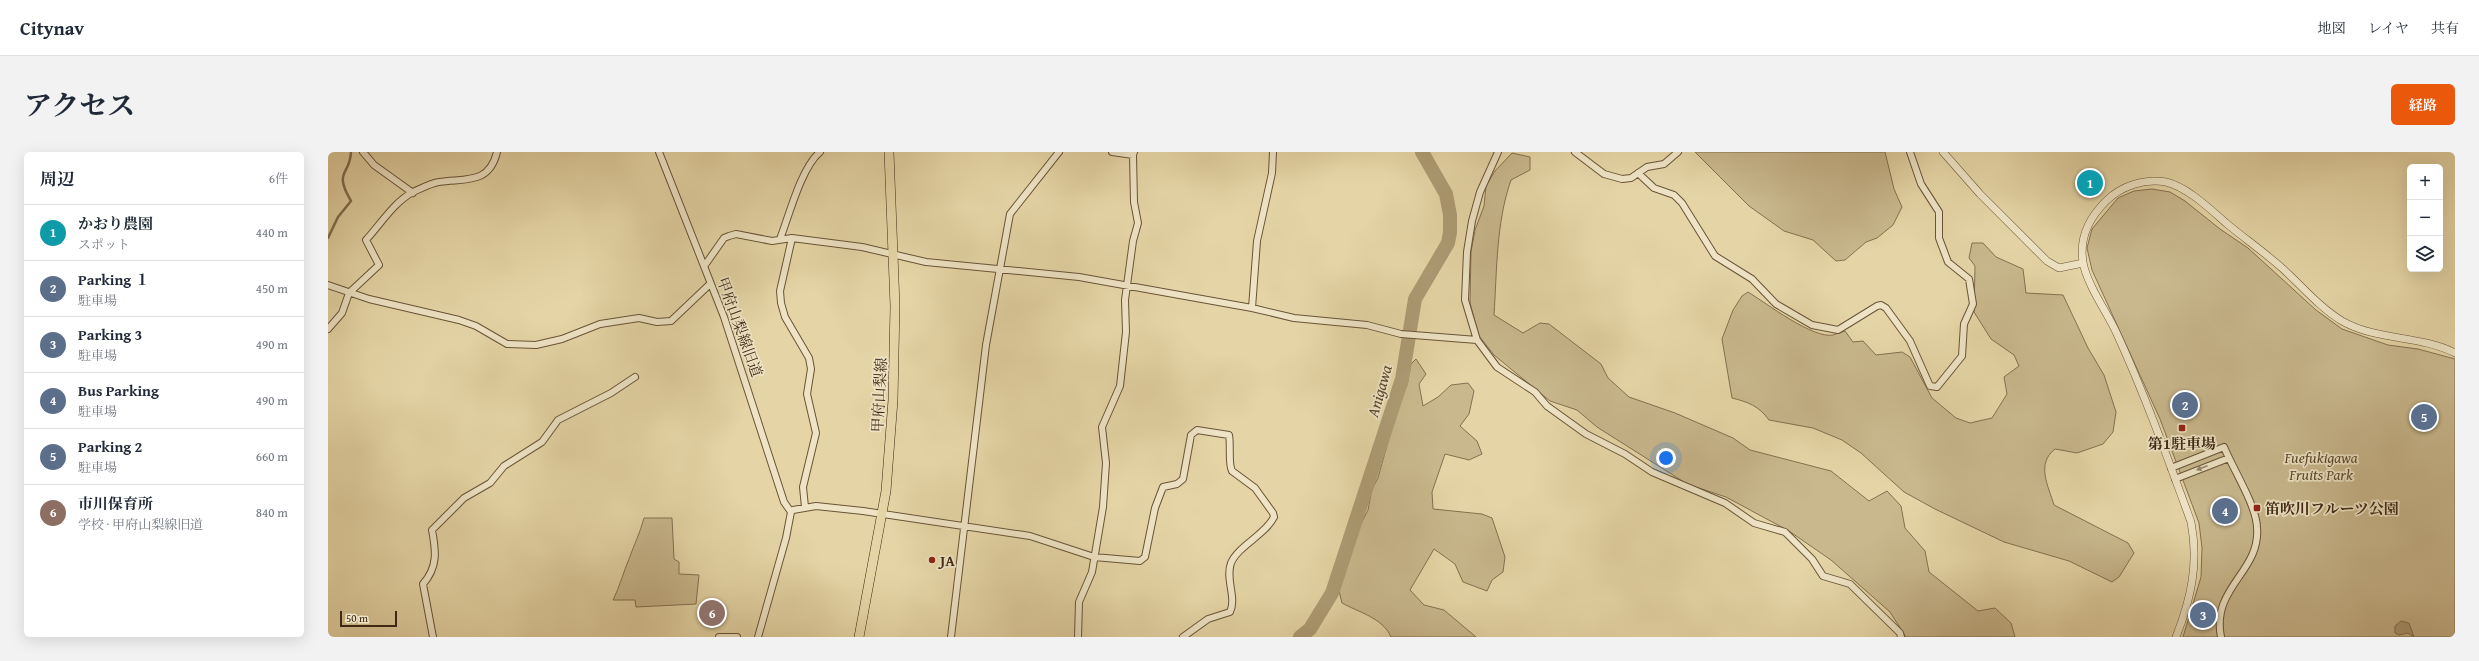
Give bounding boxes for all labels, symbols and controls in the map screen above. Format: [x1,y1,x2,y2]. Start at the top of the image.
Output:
text: Citynav [20,14,84,42]
text: 地図 [2318,18,2346,38]
text: レイヤ [2368,18,2409,38]
text: 共有 [2431,18,2459,38]
text: アクセス [24,84,135,125]
button: 経路 [2391,84,2455,125]
map controls [2407,164,2443,272]
button: + [2407,164,2443,200]
text: 周辺 [40,166,74,191]
pin: 1 [2077,168,2103,198]
text: 6件 [269,169,288,188]
button: − [2407,200,2443,236]
text: かおり農園 [78,213,153,234]
text: 1 [50,223,56,242]
text: 440 m [256,223,288,242]
text: スポット [78,235,130,254]
button: layers [2407,236,2443,272]
text: Parking １ [78,269,150,290]
street label: 甲府山梨線旧道 [712,274,768,380]
text: 2 [50,279,56,298]
text: 450 m [256,279,288,298]
text: 駐車場 [78,291,117,310]
text: Parking 3 [78,324,142,345]
text: 3 [50,335,56,354]
text: 490 m [256,335,288,354]
text: 駐車場 [78,346,117,365]
street label: 甲府山梨線 [867,357,891,433]
water label: Anigawa [1360,361,1398,421]
text: Bus Parking [78,380,159,401]
pin: 2 [2172,390,2198,420]
text: 4 [50,391,56,410]
text: 490 m [256,391,288,410]
text: 駐車場 [78,402,117,421]
pin: 5 [2411,402,2437,432]
marker: 第1駐車場 [2177,423,2187,433]
place label: 第1駐車場 [2148,433,2216,454]
text: Parking 2 [78,436,142,457]
text: 5 [50,447,56,466]
text: 660 m [256,447,288,466]
park label: Fuefukigawa Fruits Park [2283,447,2358,485]
your location [1656,448,1676,468]
text: 駐車場 [78,458,117,477]
one-way arrow [2195,466,2207,472]
text: 市川保育所 [78,493,153,514]
pin: 4 [2212,496,2238,526]
place label: 笛吹川フルーツ公園 [2265,498,2399,519]
text: 6 [50,503,56,522]
text: 840 m [256,503,288,522]
marker: 笛吹川フルーツ公園 [2252,503,2262,513]
text: 学校 · 甲府山梨線旧道 [78,515,203,534]
place label: JA [937,550,955,571]
marker: JA [927,555,937,565]
pin: 6 [699,598,725,628]
pin: 3 [2190,600,2216,630]
scale bar [340,609,397,628]
text: 50 m [346,610,368,626]

